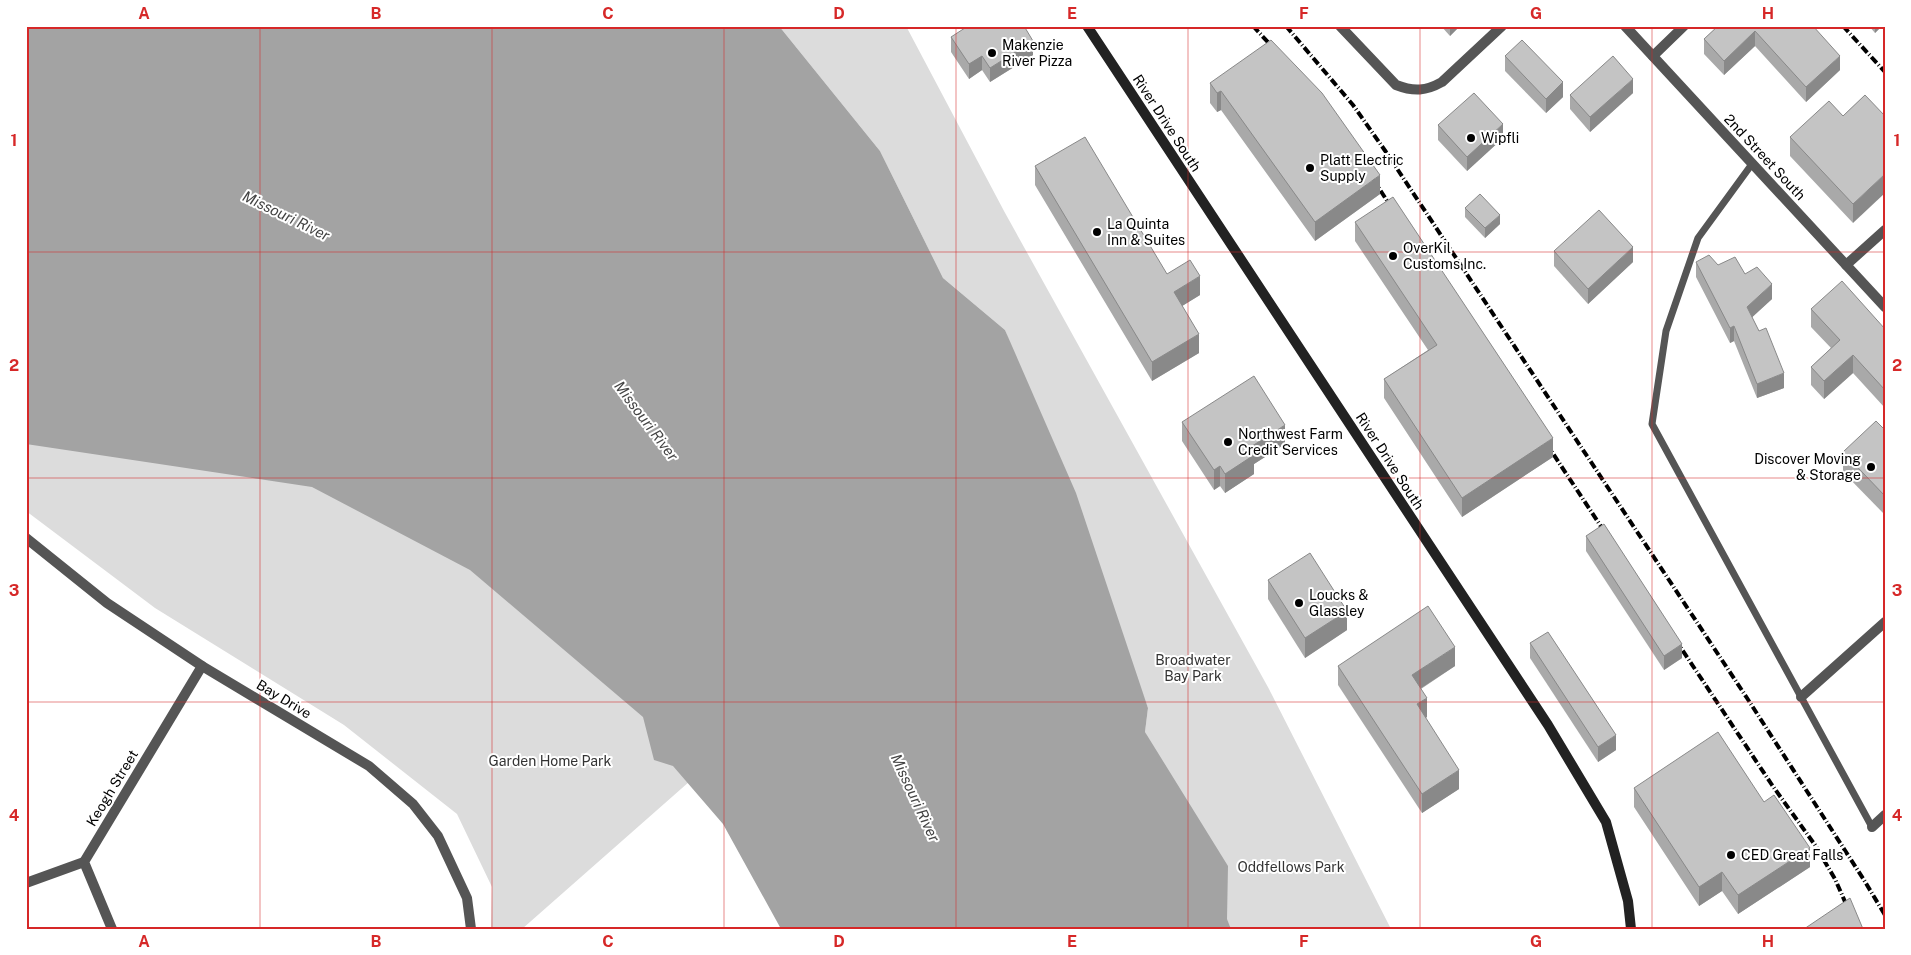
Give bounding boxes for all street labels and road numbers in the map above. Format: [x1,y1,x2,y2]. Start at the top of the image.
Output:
street label: River Drive South [1130,72,1204,174]
street label: 2nd Street South [1721,111,1809,203]
street label: River Drive South [1353,410,1427,512]
street label: Bay Drive [254,676,314,722]
street label: Keogh Street [83,747,141,829]

